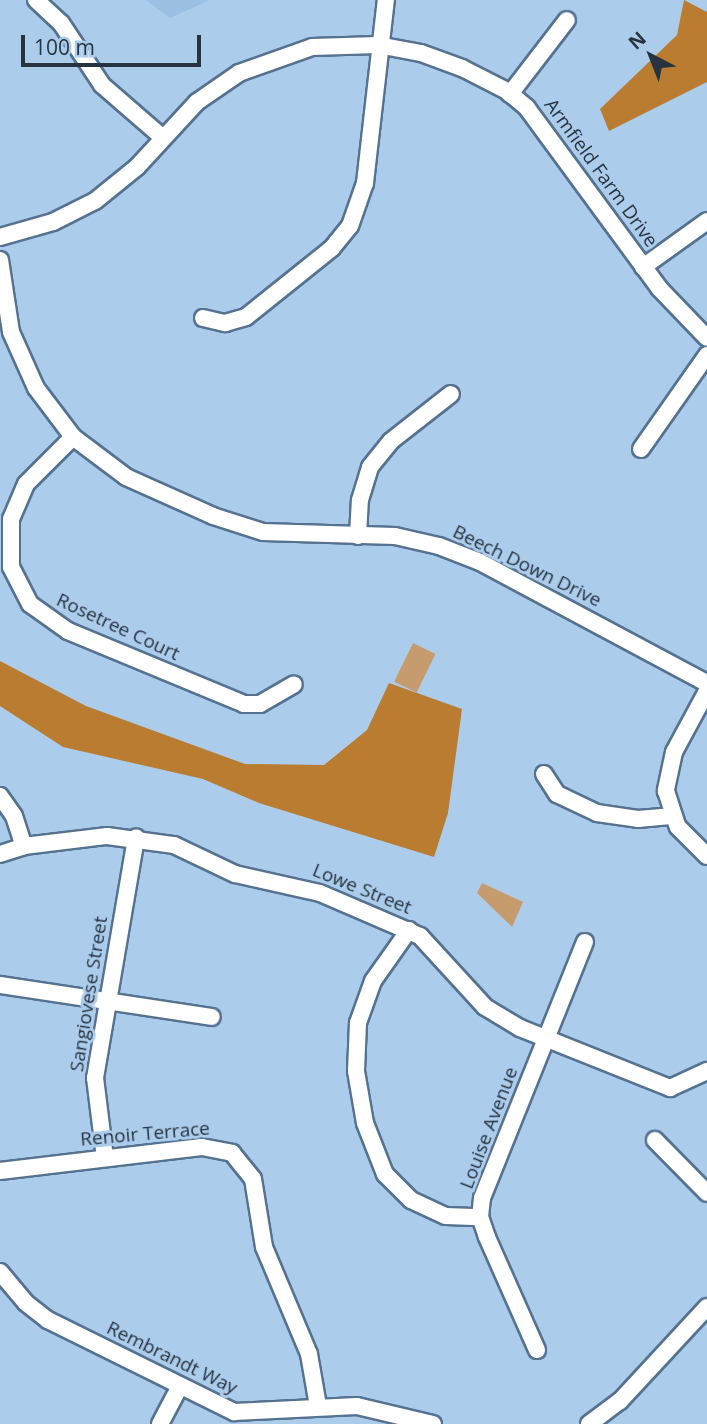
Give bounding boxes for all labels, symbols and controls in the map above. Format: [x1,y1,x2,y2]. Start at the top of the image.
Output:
scale bar [24,21,205,65]
north arrow [616,21,686,91]
text: N [623,26,651,55]
text: 100 m [34,33,95,61]
street label: Armfield Farm Drive [540,94,662,252]
street label: Beech Down Drive [449,520,605,612]
street label: Rosetree Court [53,589,183,665]
street label: Lowe Street [309,859,415,919]
street label: Sangiovese Street [65,915,113,1073]
street label: Louise Avenue [455,1064,523,1192]
street label: Renoir Terrace [79,1117,211,1151]
street label: Rembrandt Way [103,1317,241,1399]

